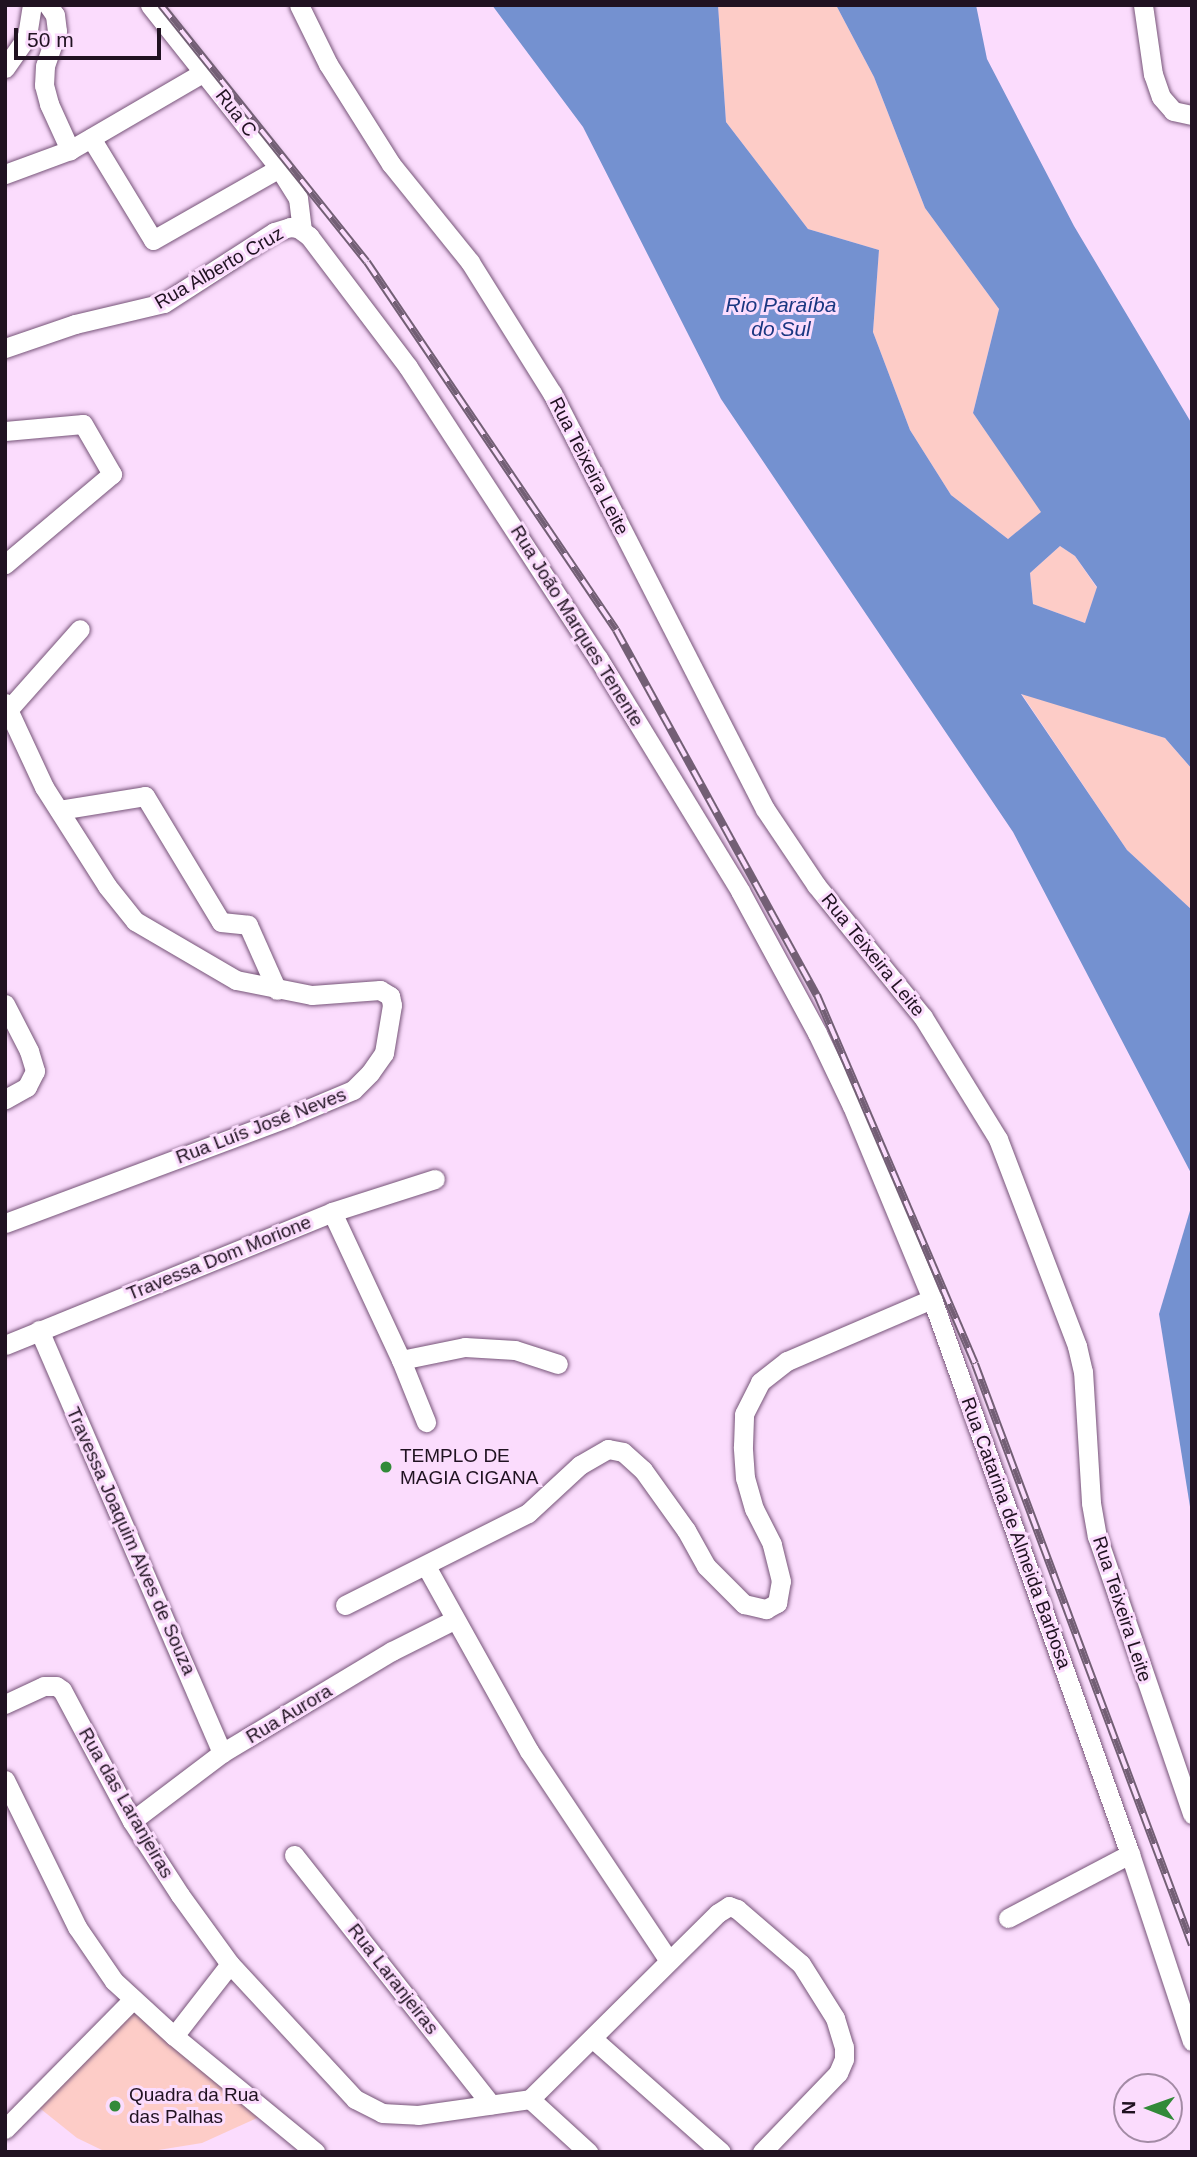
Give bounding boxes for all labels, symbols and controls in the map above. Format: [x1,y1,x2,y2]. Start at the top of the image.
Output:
scale bar [18,14,164,58]
text: 50 m [27,28,74,51]
street label: Rua C [210,85,262,141]
street label: Rua Alberto Cruz [150,222,288,314]
water label: Rio Paraíba do Sul [726,292,836,342]
street label: Rua Teixeira Leite [544,393,634,539]
street label: Rua João Marques Tenente [505,521,649,731]
street label: Rua Teixeira Leite [816,889,930,1021]
street label: Rua Luís José Neves [173,1083,349,1169]
street label: Travessa Dom Morione [124,1211,314,1305]
street label: Rua Catarina de Almeida Barbosa [956,1394,1076,1672]
street label: Travessa Joaquim Alves de Souza [61,1403,201,1679]
place label: TEMPLO DE MAGIA CIGANA [400,1445,539,1489]
marker: TEMPLO DE MAGIA CIGANA [378,1459,394,1475]
street label: Rua Teixeira Leite [1088,1533,1156,1685]
street label: Rua Aurora [241,1679,337,1749]
street label: Rua das Laranjeiras [74,1724,178,1882]
street label: Rua Laranjeiras [343,1919,443,2039]
north arrow [1113,2073,1183,2143]
place label: Quadra da Rua das Palhas [129,2084,259,2128]
marker: Quadra da Rua das Palhas [107,2098,123,2114]
text: N [1118,2101,1139,2115]

